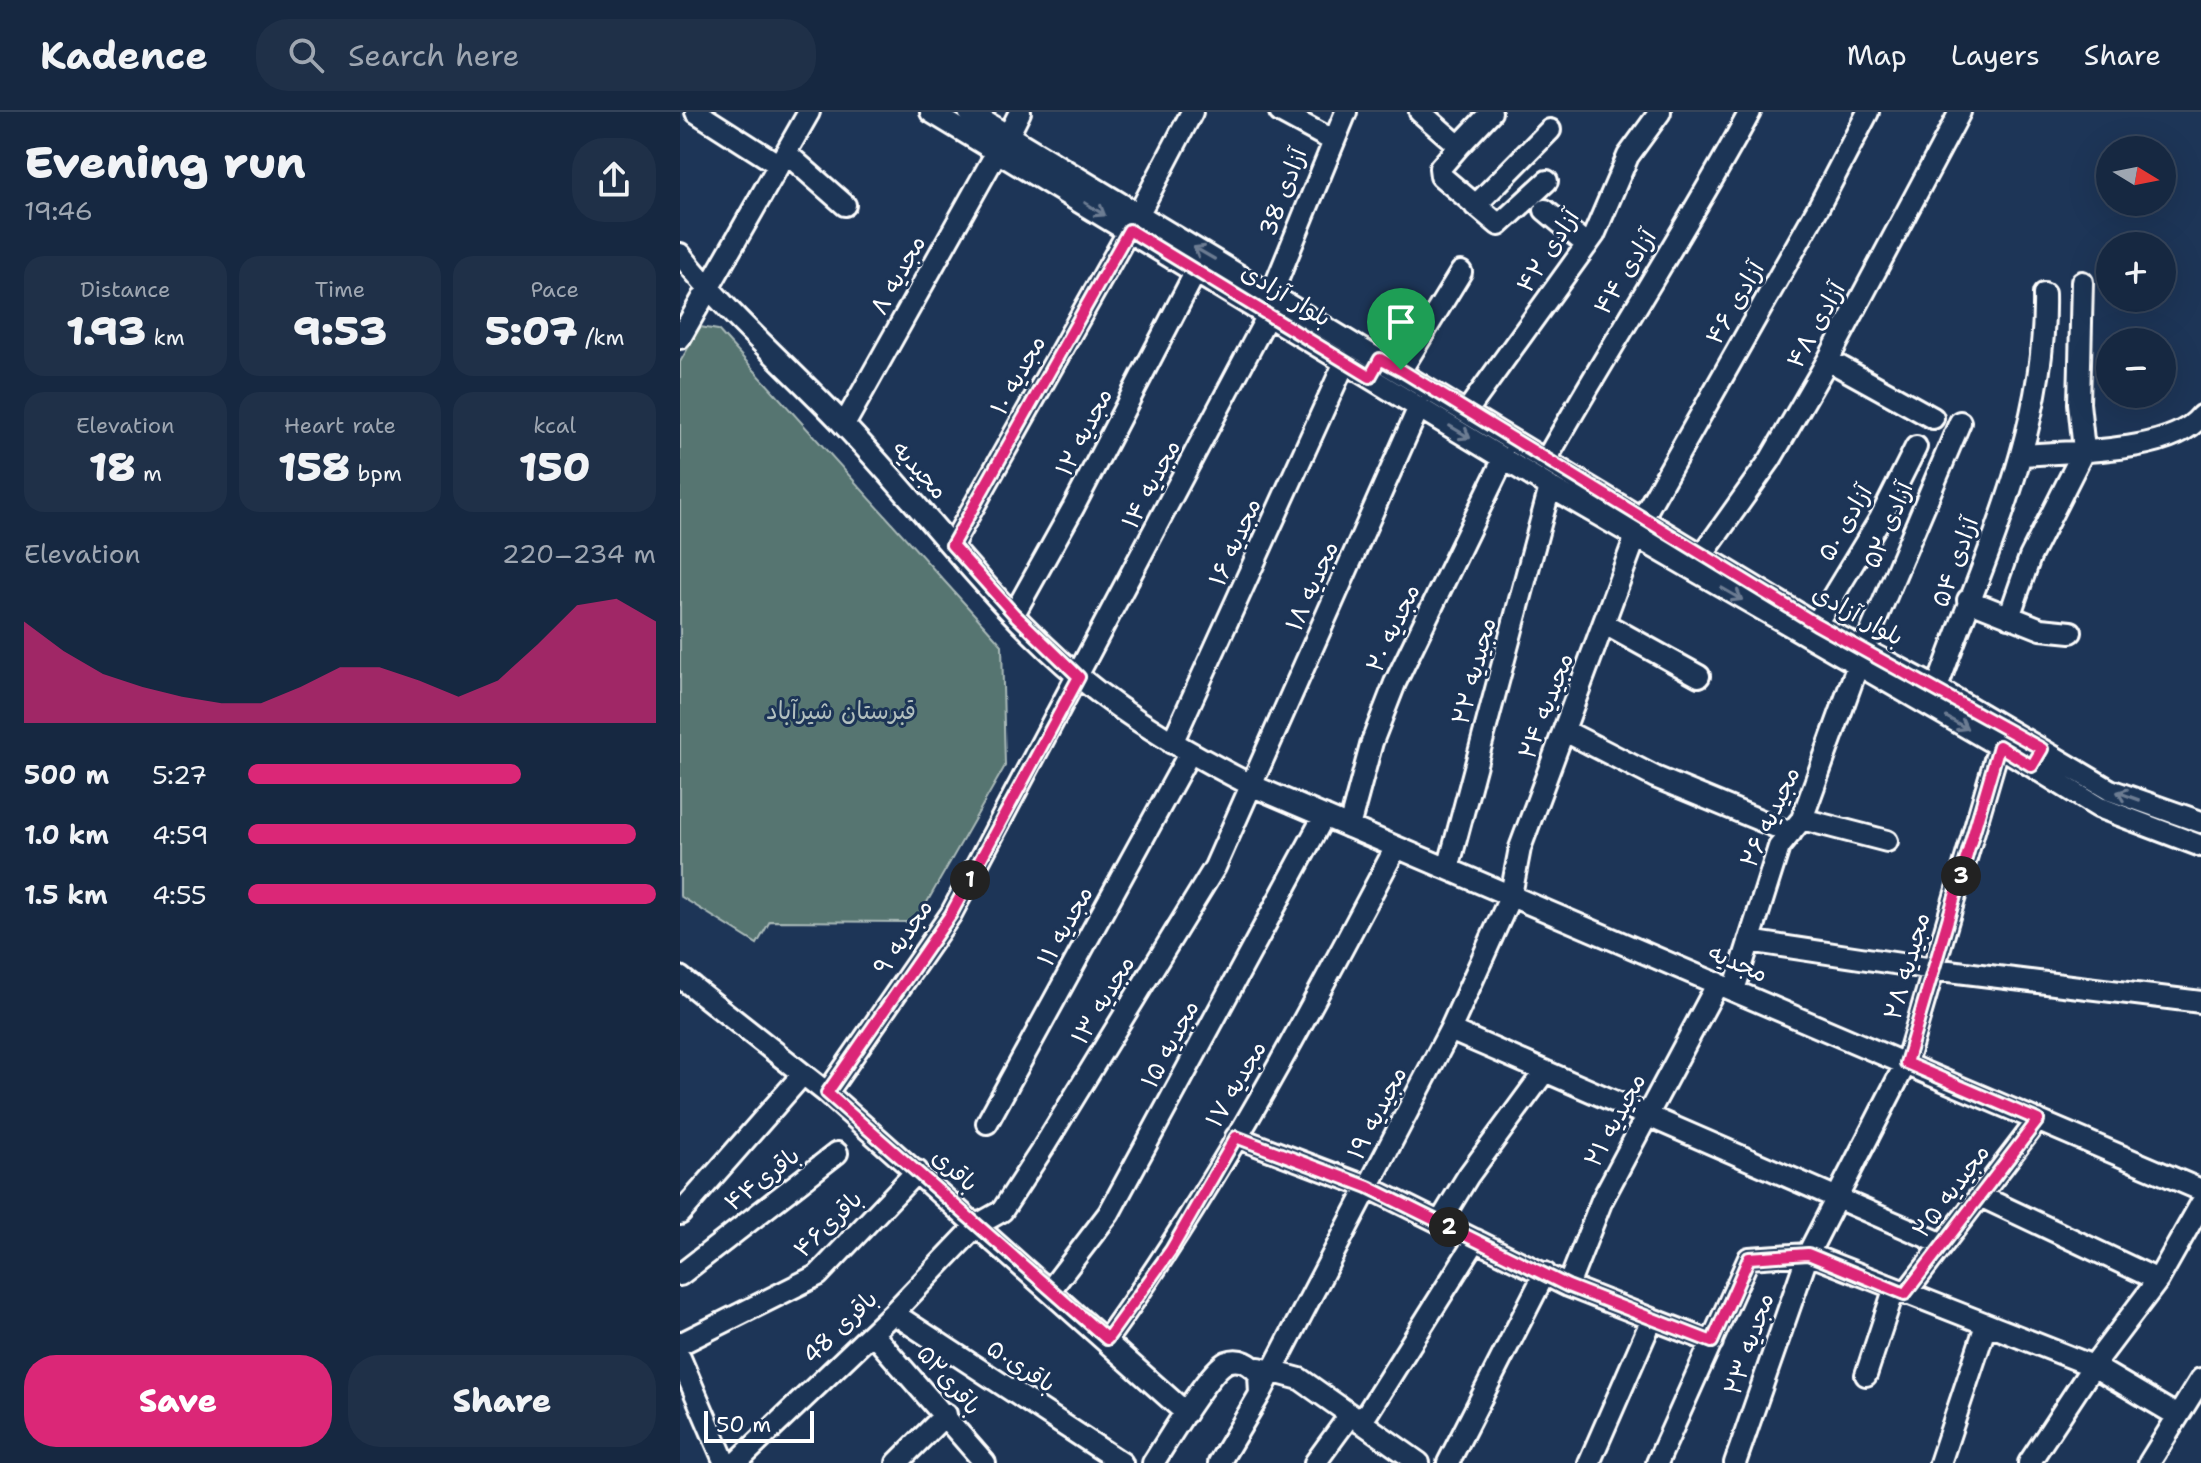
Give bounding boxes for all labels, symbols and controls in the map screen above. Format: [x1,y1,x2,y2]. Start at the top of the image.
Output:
search box [256,19,816,91]
text: Kadence [40,30,208,81]
icon: search [284,33,328,77]
text: Search here [348,35,519,76]
text: Map [1847,36,1907,74]
text: Layers [1951,36,2040,74]
text: Share [2084,36,2161,74]
text: Evening run [24,133,306,192]
north arrow [2096,136,2176,216]
map controls [2096,136,2176,408]
button: share [572,138,656,222]
street label: آزادی 38 [1252,142,1315,241]
text: 19:46 [24,193,93,228]
one-way arrow [1083,201,1106,217]
street label: آزادی ۴۲ [1509,202,1587,299]
street label: آزادی ۴۴ [1586,222,1664,321]
street label: مجدیه ۸ [863,229,933,321]
button: + [2096,232,2176,312]
one-way arrow [1193,245,1216,261]
street label: آزادی ۴۶ [1698,254,1772,351]
street label: بلوار آزادی [1235,256,1337,334]
text: Distance [80,275,170,304]
text: Time [315,275,365,304]
text: Pace [530,275,579,304]
street label: آزادی ۴۸ [1779,275,1853,374]
pin [1367,288,1435,370]
icon: arrive [1379,300,1423,344]
text: 1.93 [66,304,146,358]
text: 9:53 [293,304,387,358]
text: 5:07 [485,304,578,358]
text: km [146,323,185,352]
text: /km [578,323,624,352]
button: − [2096,328,2176,408]
street label: مجدیه ۱۰ [983,329,1053,421]
street label: مجدیه ۱۲ [1048,382,1120,482]
text: Elevation [76,411,175,440]
text: Heart rate [284,411,396,440]
text: kcal [533,411,576,440]
one-way arrow [1448,424,1471,440]
street label: مجیدیه [885,434,955,506]
street label: مجدیه ۱۴ [1114,434,1188,534]
text: 18 [89,440,135,494]
text: 158 [278,440,350,494]
text: 150 [519,440,591,494]
text: m [135,459,162,488]
text: bpm [350,459,402,488]
street label: آزادی ۵۲ [1856,476,1921,573]
street label: آزادی ۵۰ [1810,478,1880,567]
street label: مجدیه ۱۶ [1201,493,1269,591]
street label: آزادی ۵۴ [1924,512,1986,611]
text: Elevation [24,536,140,571]
text: 220–234 m [502,536,656,571]
street label: مجدیه ۱۸ [1278,536,1346,636]
street label: بلوار آزادی [1807,577,1909,653]
street label: مجدیه ۲۰ [1359,579,1427,677]
one-way arrow [1719,587,1743,602]
street label: مجیدیه ۲۲ [1444,614,1504,728]
street label: مجیدیه ۲۴ [1511,648,1581,764]
park label: قبرستان شیرآباد [766,695,916,727]
one-way arrow [1945,716,1969,731]
text: 500 m [24,757,109,792]
text: 5:27 [152,757,207,792]
street label: مجیدیه ۲۶ [1733,761,1807,873]
one-way arrow [2116,788,2140,802]
text: 1.0 km [24,817,109,852]
text: 4:59 [152,817,209,852]
pin: 3 [1941,856,1981,896]
pin: 1 [950,860,990,900]
text: 3 [1953,861,1969,890]
text: 1 [965,865,975,894]
text: 1.5 km [24,877,108,912]
text: 4:55 [152,877,207,912]
street label: مجدیه ۱۱ [1030,880,1100,972]
street label: مجدیه ۹ [866,893,940,981]
street label: مجیدیه ۲۸ [1876,909,1938,1023]
street label: مجدیه [1703,936,1773,990]
street label: مجدیه ۱۳ [1064,950,1142,1050]
street label: مجدیه ۱۵ [1134,994,1206,1094]
street label: مجدیه ۱۷ [1198,1035,1274,1133]
street label: مجیدیه ۱۹ [1340,1061,1414,1165]
street label: مجیدیه ۲۱ [1577,1067,1653,1173]
street label: مجیدیه ۲۵ [1905,1137,1997,1245]
street label: باقری۴۴ [718,1139,806,1219]
street label: باقری [925,1141,985,1199]
street label: باقری۴۶ [787,1183,869,1265]
pin: 2 [1429,1207,1469,1247]
text: 2 [1441,1212,1457,1241]
street label: باقری 48 [795,1283,885,1371]
street label: مجدیه ۲۳ [1717,1289,1781,1399]
street label: باقری۵۰ [980,1332,1062,1400]
street label: باقری۵۲ [909,1338,989,1422]
button: Save [24,1355,332,1447]
button: Share [348,1355,656,1447]
scale bar [704,1407,814,1443]
text: 50 m [716,1410,771,1439]

